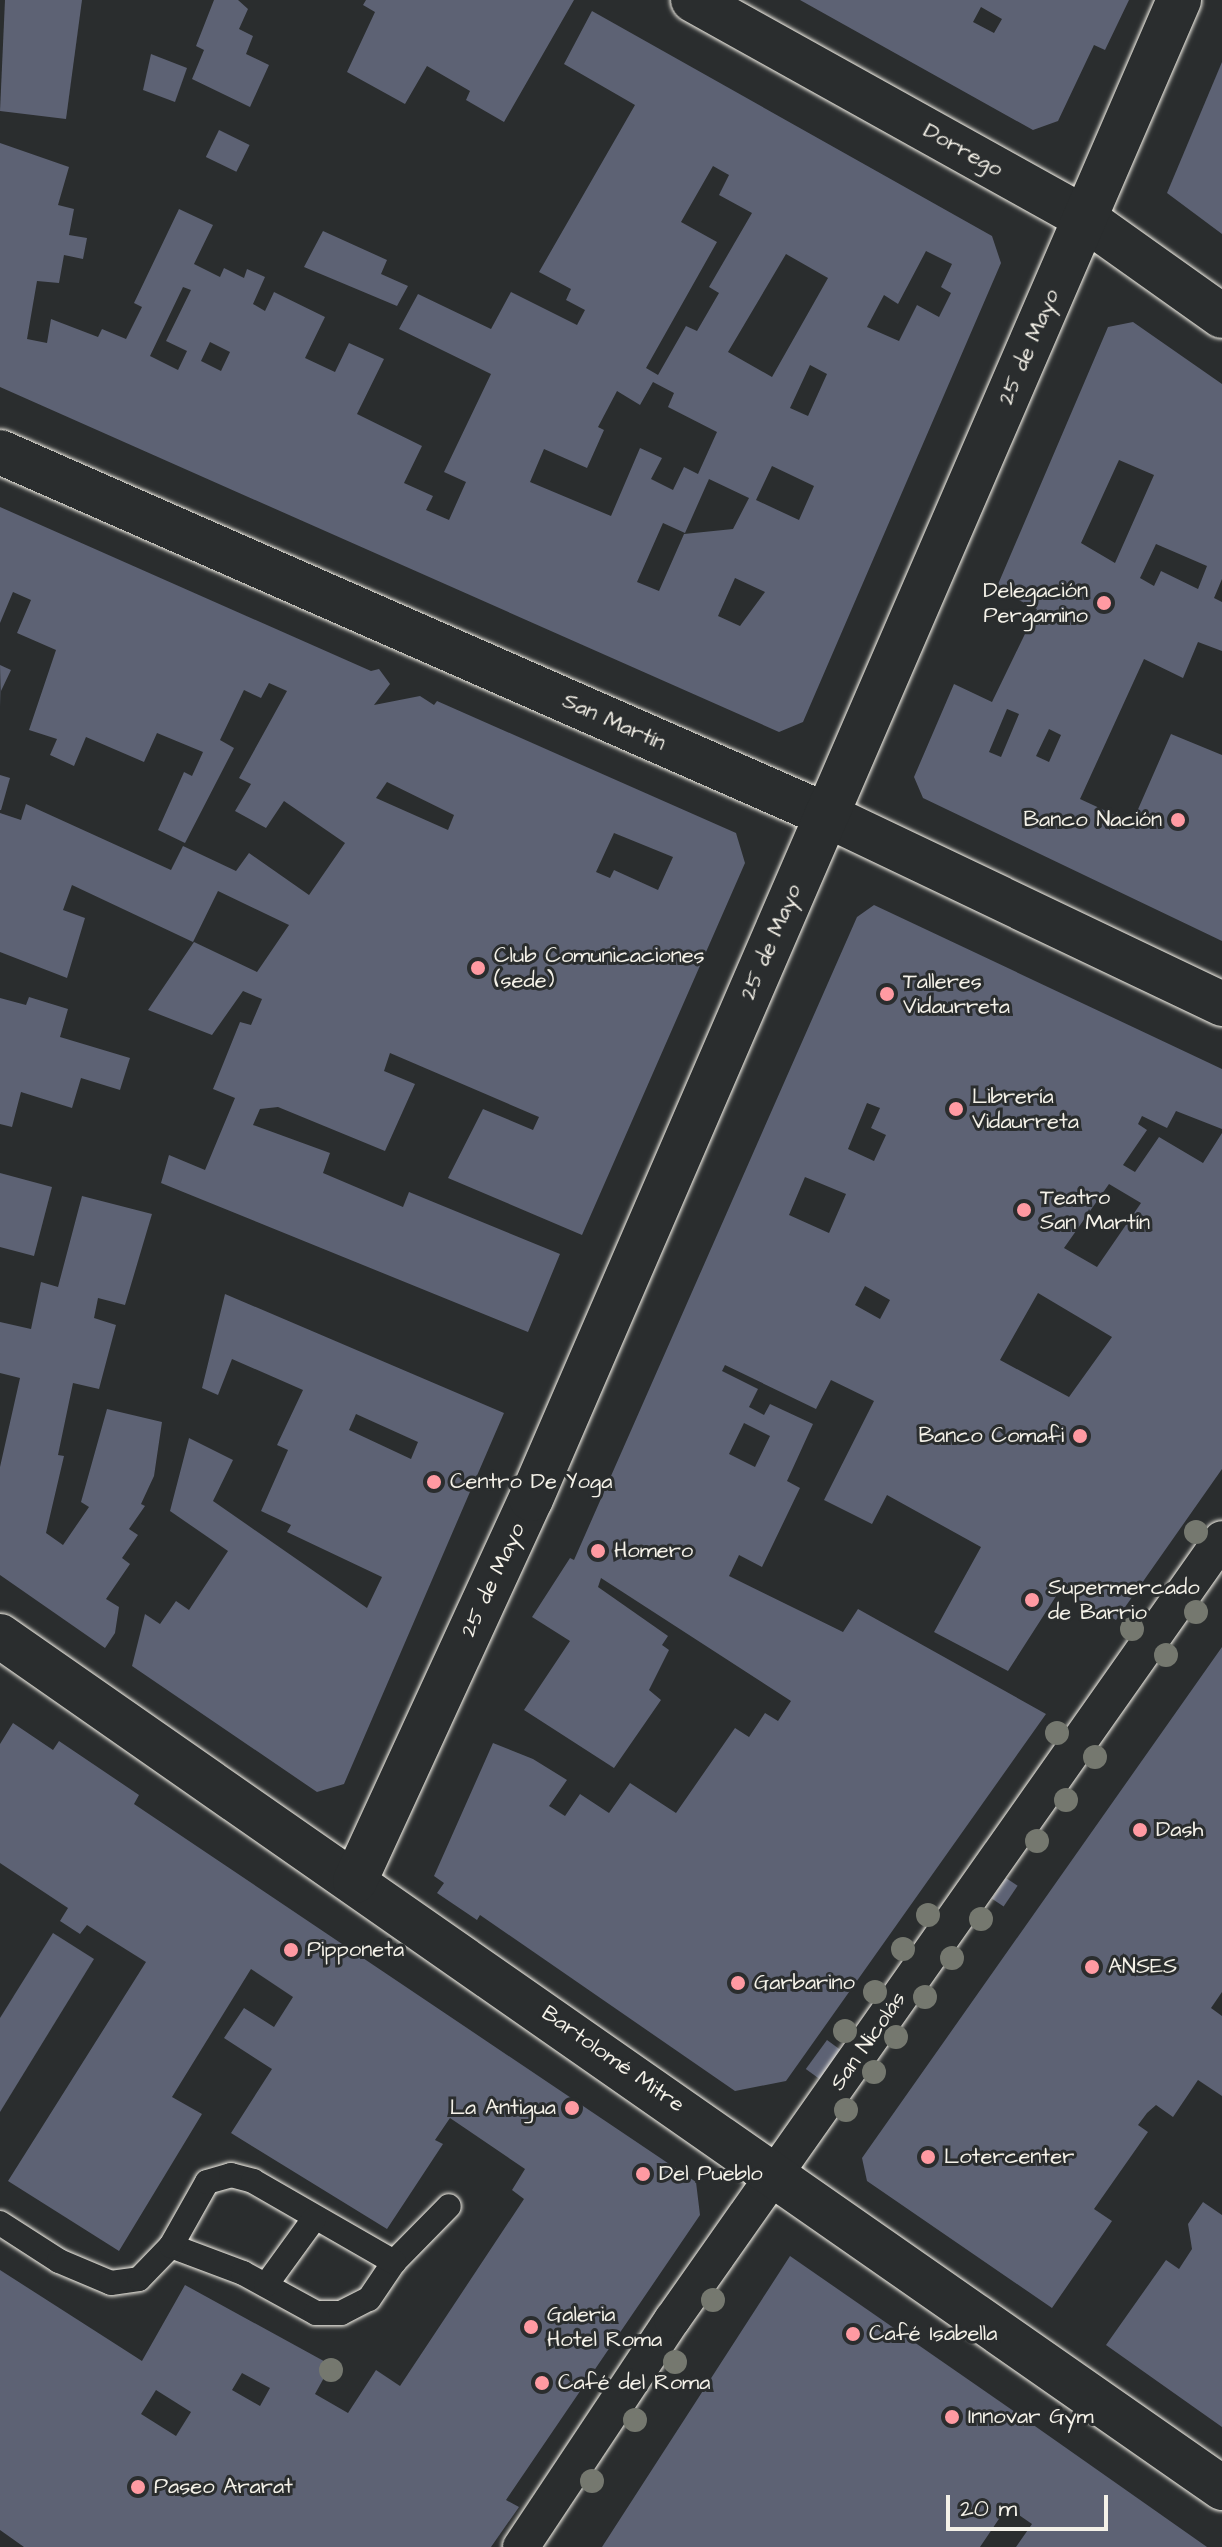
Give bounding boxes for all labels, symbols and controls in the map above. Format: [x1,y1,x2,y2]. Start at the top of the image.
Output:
street label: Dorrego [919,117,1007,183]
street label: 25 de Mayo [993,285,1065,409]
place label: Delegación Pergamino [983,577,1088,628]
marker: Delegación Pergamino [1095,594,1113,612]
street label: San Martín [558,688,670,756]
place label: Banco Nación [1023,807,1162,833]
marker: Banco Nación [1169,811,1187,829]
street label: 25 de Mayo [735,880,807,1004]
place label: Club Comunicaciones (sede) [494,942,705,994]
marker: Club Comunicaciones (sede) [469,959,487,977]
place label: Talleres Vidaurreta [903,968,1010,1020]
marker: Talleres Vidaurreta [878,985,896,1003]
place label: Librería Vidaurreta [972,1083,1079,1134]
marker: Librería Vidaurreta [947,1100,965,1118]
place label: Teatro San Martín [1040,1184,1150,1236]
marker: Teatro San Martín [1015,1201,1033,1219]
place label: Banco Comafi [918,1423,1064,1449]
marker: Banco Comafi [1071,1427,1089,1445]
place label: Centro De Yoga [450,1469,612,1495]
marker: Centro De Yoga [425,1473,443,1491]
street label: 25 de Mayo [455,1519,531,1641]
place label: Homero [614,1538,693,1564]
marker: Homero [589,1542,607,1560]
place label: Supermercado de Barrio [1048,1574,1200,1626]
marker: Supermercado de Barrio [1023,1591,1041,1609]
place label: Dash [1156,1817,1203,1843]
marker: Dash [1131,1821,1149,1839]
place label: Pipponeta [307,1937,404,1963]
marker: Pipponeta [282,1941,300,1959]
place label: ANSES [1108,1954,1177,1980]
marker: ANSES [1083,1958,1101,1976]
place label: Garbarino [754,1970,855,1996]
marker: Garbarino [729,1974,747,1992]
street label: San Nicolás [824,1987,912,2095]
street label: Bartolomé Mitre [536,2000,690,2118]
place label: La Antigua [450,2095,556,2121]
marker: La Antigua [563,2099,581,2117]
place label: Lotercenter [944,2144,1074,2170]
marker: Lotercenter [919,2148,937,2166]
place label: Del Pueblo [659,2161,763,2187]
marker: Del Pueblo [634,2165,652,2183]
place label: Galeria Hotel Roma [547,2301,662,2352]
marker: Galeria Hotel Roma [522,2318,540,2336]
place label: Café Isabella [869,2321,997,2347]
marker: Café Isabella [844,2325,862,2343]
place label: Café del Roma [558,2370,710,2396]
marker: Café del Roma [533,2374,551,2392]
place label: Innovar Gym [968,2404,1094,2430]
marker: Innovar Gym [943,2408,961,2426]
place label: Paseo Ararat [154,2474,293,2500]
marker: Paseo Ararat [129,2478,147,2496]
scale bar [950,2479,1112,2529]
text: 20 m [960,2492,1017,2526]

